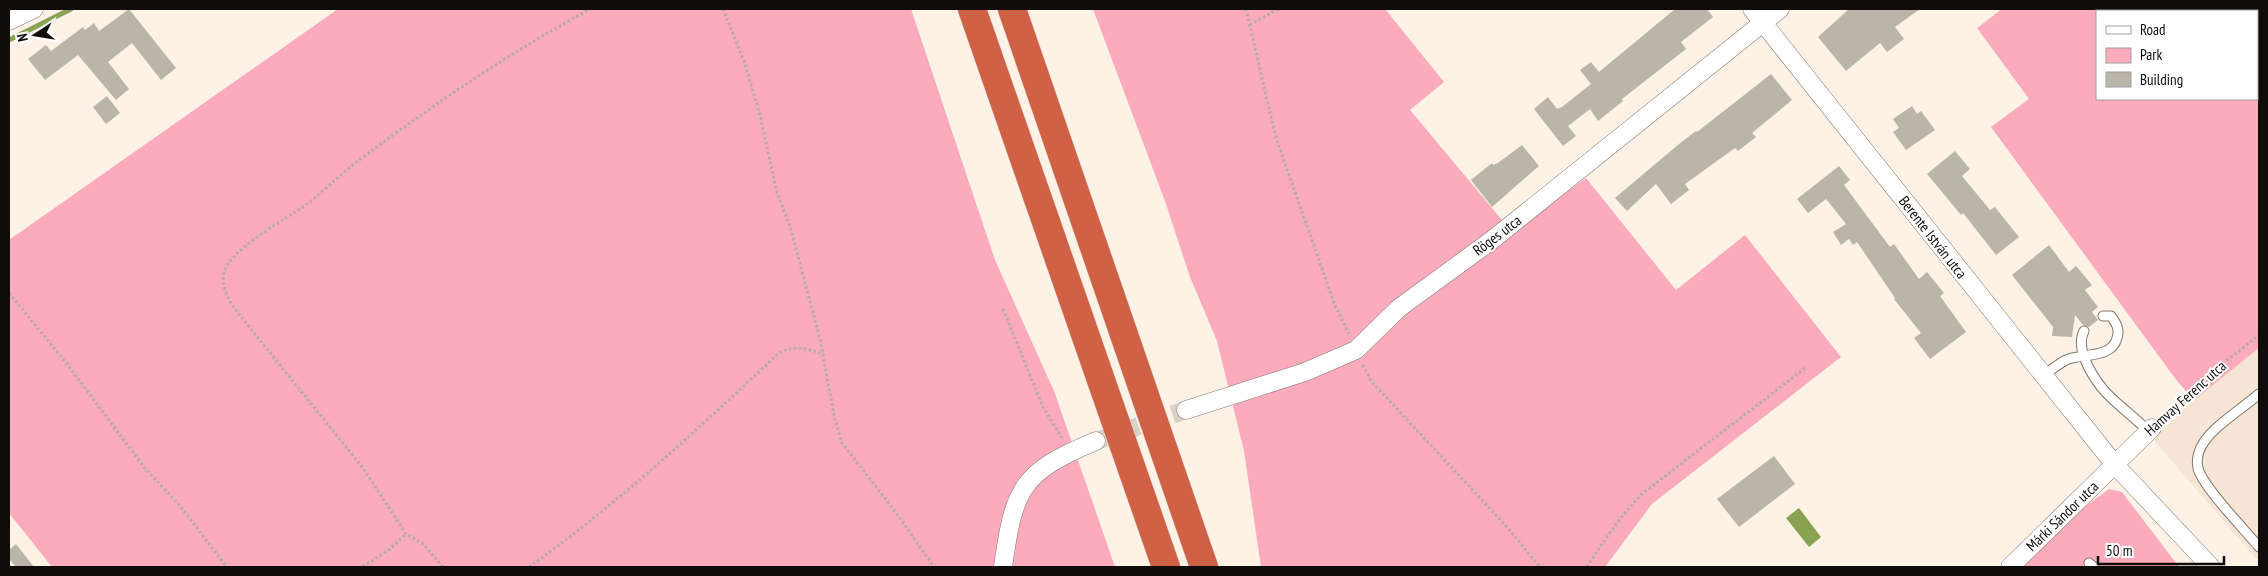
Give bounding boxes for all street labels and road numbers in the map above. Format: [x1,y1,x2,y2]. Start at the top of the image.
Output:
street label: Berente István utca [1895,192,1971,282]
street label: Röges utca [1469,211,1525,259]
street label: Hamvay Ferenc utca [2140,356,2230,440]
street label: Márki Sándor utca [2022,477,2102,555]

